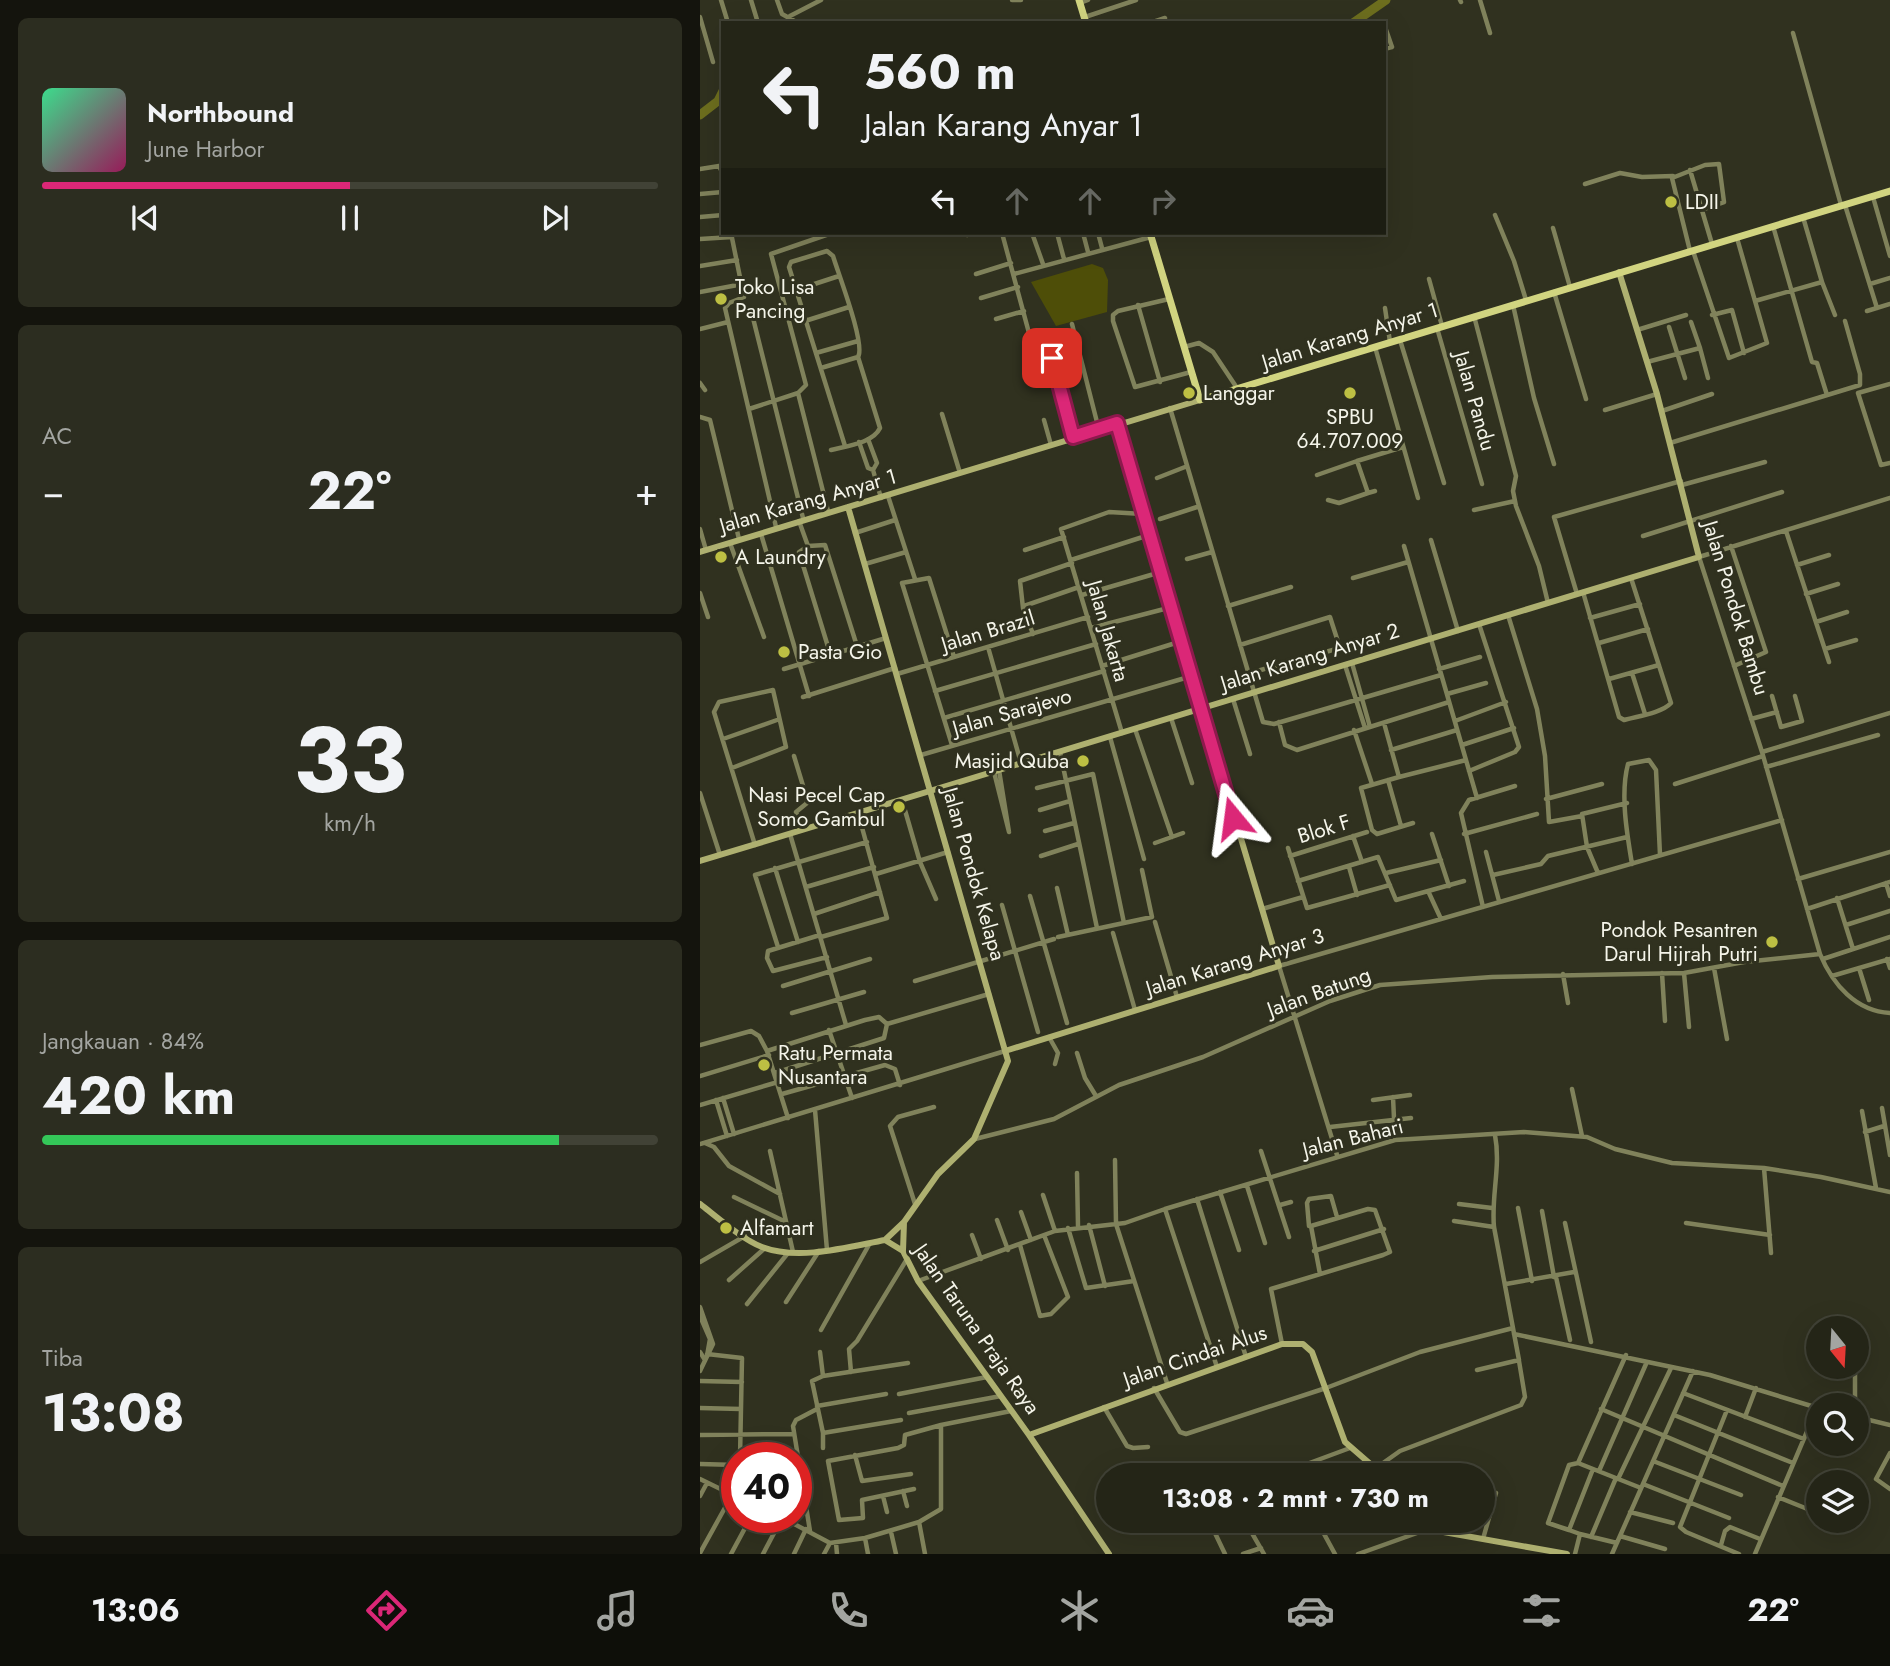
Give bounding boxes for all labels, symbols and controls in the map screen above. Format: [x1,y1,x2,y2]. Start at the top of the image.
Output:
text: 560 m [864,37,1016,107]
icon: left [749,49,840,140]
text: Northbound [147,94,294,132]
text: Jalan Karang Anyar 1 [864,102,1143,148]
text: June Harbor [147,132,264,166]
icon: left [925,182,963,220]
icon: ahead [998,182,1036,220]
icon: ahead [1071,182,1109,220]
icon: right [1144,182,1182,220]
place label: LDII [1685,187,1719,217]
marker: LDII [1663,194,1679,210]
icon: previous [126,199,164,237]
icon: pause [331,199,369,237]
icon: next [536,199,574,237]
place label: Toko Lisa Pancing [735,272,814,326]
marker: Toko Lisa Pancing [713,291,729,307]
street label: Jalan Karang Anyar 1 [1255,295,1442,378]
pin [1022,328,1082,388]
icon: arrive [1033,339,1071,377]
street label: Jalan Pandu [1446,345,1504,454]
place label: Langgar [1203,378,1276,408]
marker: Langgar [1181,385,1197,401]
marker: SPBU 64.707.009 [1342,385,1358,401]
place label: SPBU 64.707.009 [1297,402,1403,456]
text: AC [42,419,72,453]
text: 22° [308,453,391,529]
street label: Jalan Karang Anyar 1 [713,461,900,541]
text: − [42,464,64,519]
text: + [635,464,658,519]
street label: Jalan Pondok Bambu [1694,514,1777,699]
place label: A Laundry [735,542,827,572]
marker: A Laundry [713,549,729,565]
street label: Jalan Jakarta [1078,574,1137,685]
street label: Jalan Brazil [935,603,1038,660]
street label: Jalan Karang Anyar 2 [1214,616,1403,699]
place label: Pasta Gio [798,637,882,667]
marker: Pasta Gio [776,644,792,660]
street label: Jalan Sarajevo [946,681,1075,744]
text: 33 [293,695,407,826]
place label: Masjid Quba [955,746,1069,776]
marker: Masjid Quba [1075,753,1091,769]
place label: Nasi Pecel Cap Somo Gambul [748,780,885,834]
street label: Jalan Pondok Kelapa [934,781,1013,964]
position arrow [1196,781,1270,855]
marker: Nasi Pecel Cap Somo Gambul [891,799,907,815]
text: km/h [324,806,376,840]
street label: Blok F [1294,807,1354,851]
place label: Pondok Pesantren Darul Hijrah Putri [1601,915,1758,969]
street label: Jalan Karang Anyar 3 [1139,921,1328,1004]
marker: Pondok Pesantren Darul Hijrah Putri [1764,934,1780,950]
street label: Jalan Batung [1260,959,1375,1026]
text: Jangkauan · 84% [42,1024,204,1058]
place label: Ratu Permata Nusantara [778,1038,893,1092]
marker: Ratu Permata Nusantara [756,1057,772,1073]
text: 420 km [42,1058,235,1134]
street label: Jalan Bahari [1296,1111,1407,1166]
place label: Alfamart [740,1213,814,1243]
marker: Alfamart [718,1220,734,1236]
street label: Jalan Taruna Praja Raya [905,1235,1047,1420]
north arrow [1806,1316,1869,1379]
map controls [1806,1316,1869,1533]
street label: Jalan Cindai Alus [1116,1317,1271,1396]
text: Tiba [42,1341,83,1375]
text: 13:08 [42,1375,185,1451]
button: search [1806,1393,1869,1456]
speed limit sign: 40 [721,1442,812,1533]
button: layers [1806,1470,1869,1533]
text: 13:08 · 2 mnt · 730 m [1162,1479,1429,1517]
icon: directions [362,1586,411,1635]
icon: music [593,1586,642,1635]
icon: phone [824,1586,873,1635]
icon: climate [1055,1586,1104,1635]
icon: car [1286,1586,1335,1635]
icon: filters [1517,1586,1566,1635]
text: 13:06 [91,1587,180,1633]
text: 22° [1747,1587,1799,1633]

